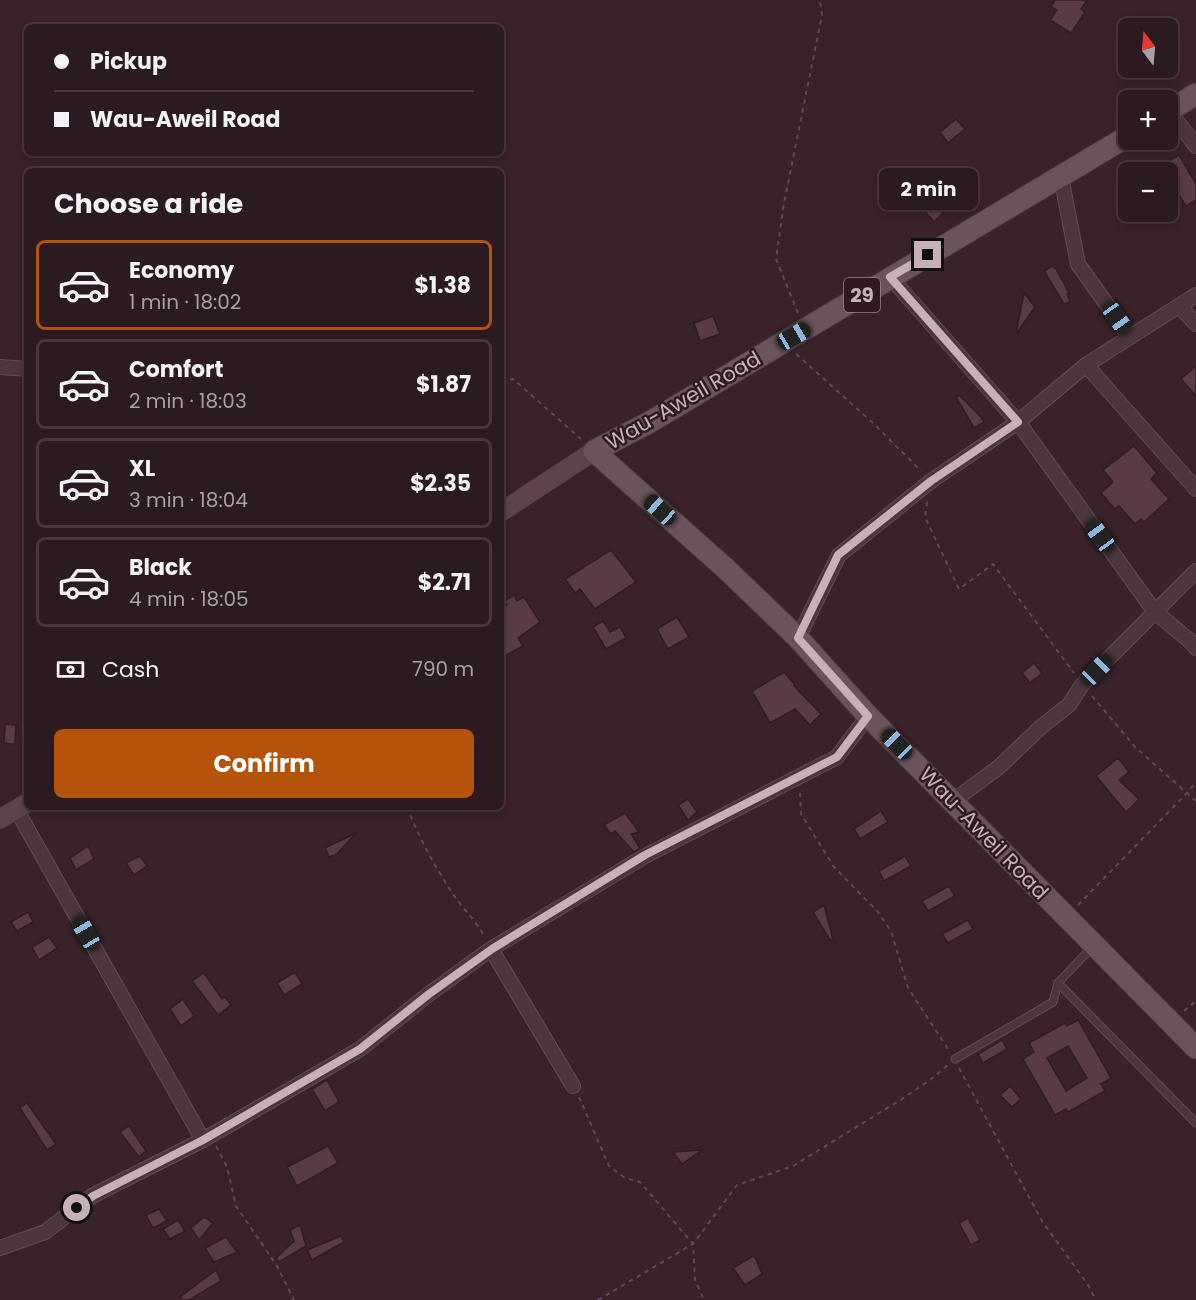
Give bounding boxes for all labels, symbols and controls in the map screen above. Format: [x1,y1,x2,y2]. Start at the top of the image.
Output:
north arrow [1118,18,1178,78]
map controls [1118,18,1178,222]
text: Pickup [90,46,167,77]
button: + [1118,90,1178,150]
text: Wau-Aweil Road [90,104,280,135]
button: − [1118,162,1178,222]
callout: 2 min [878,168,978,210]
text: 2 min [900,175,957,203]
text: Choose a ride [54,185,243,222]
route end [914,241,941,268]
text: Economy [129,255,234,286]
icon: car [57,258,111,312]
text: $1.38 [414,270,471,301]
road number: 29 [844,278,880,312]
text: 1 min · 18:02 [129,288,241,316]
car [1099,298,1135,338]
car [774,319,814,353]
street label: Wau-Aweil Road [600,344,766,456]
text: Comfort [129,354,223,385]
icon: car [57,357,111,411]
text: $1.87 [416,369,471,400]
text: 2 min · 18:03 [129,387,247,415]
text: XL [129,453,155,484]
icon: car [57,456,111,510]
text: $2.35 [410,468,471,499]
text: 3 min · 18:04 [129,486,248,514]
car [641,491,679,529]
car [1082,516,1118,556]
text: Black [129,552,192,583]
icon: car [57,555,111,609]
text: $2.71 [418,567,471,598]
text: 4 min · 18:05 [129,585,249,613]
car [1078,651,1116,689]
icon: cash [54,653,87,686]
text: Cash [102,654,159,685]
text: 790 m [412,655,474,683]
car [878,725,916,763]
button: Confirm [54,729,474,798]
street label: Wau-Aweil Road [913,760,1055,906]
car [69,913,103,953]
route start [63,1194,90,1221]

